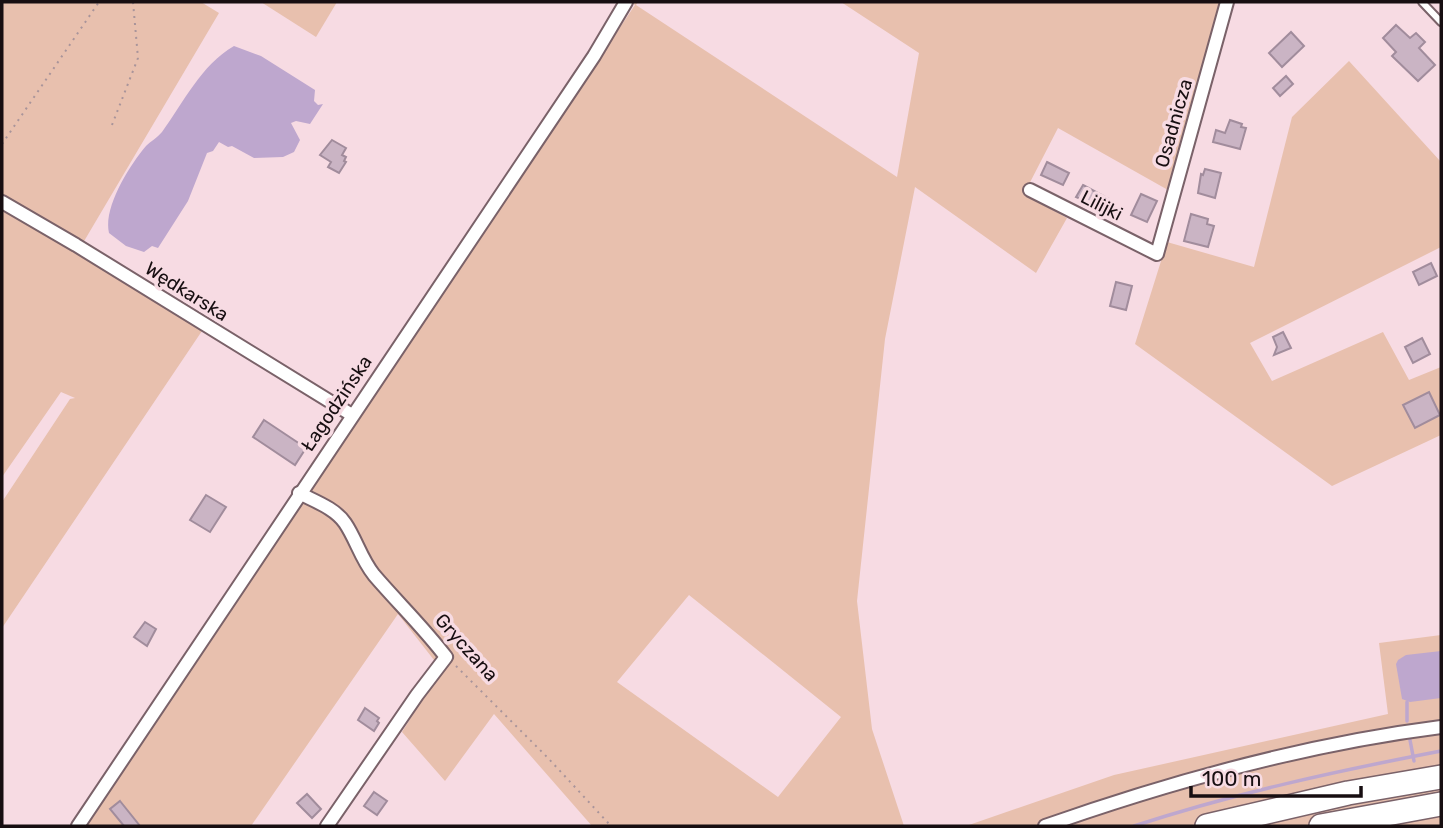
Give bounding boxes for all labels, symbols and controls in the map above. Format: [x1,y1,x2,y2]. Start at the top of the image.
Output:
street label: Osadnicza [1150,76,1197,170]
street label: Lilijki [1077,185,1126,226]
street label: Wędkarska [141,257,233,326]
street label: Łagodzińska [296,351,377,456]
street label: Gryczana [430,609,503,686]
scale bar [1191,754,1361,798]
text: 100 m [1202,766,1261,791]

